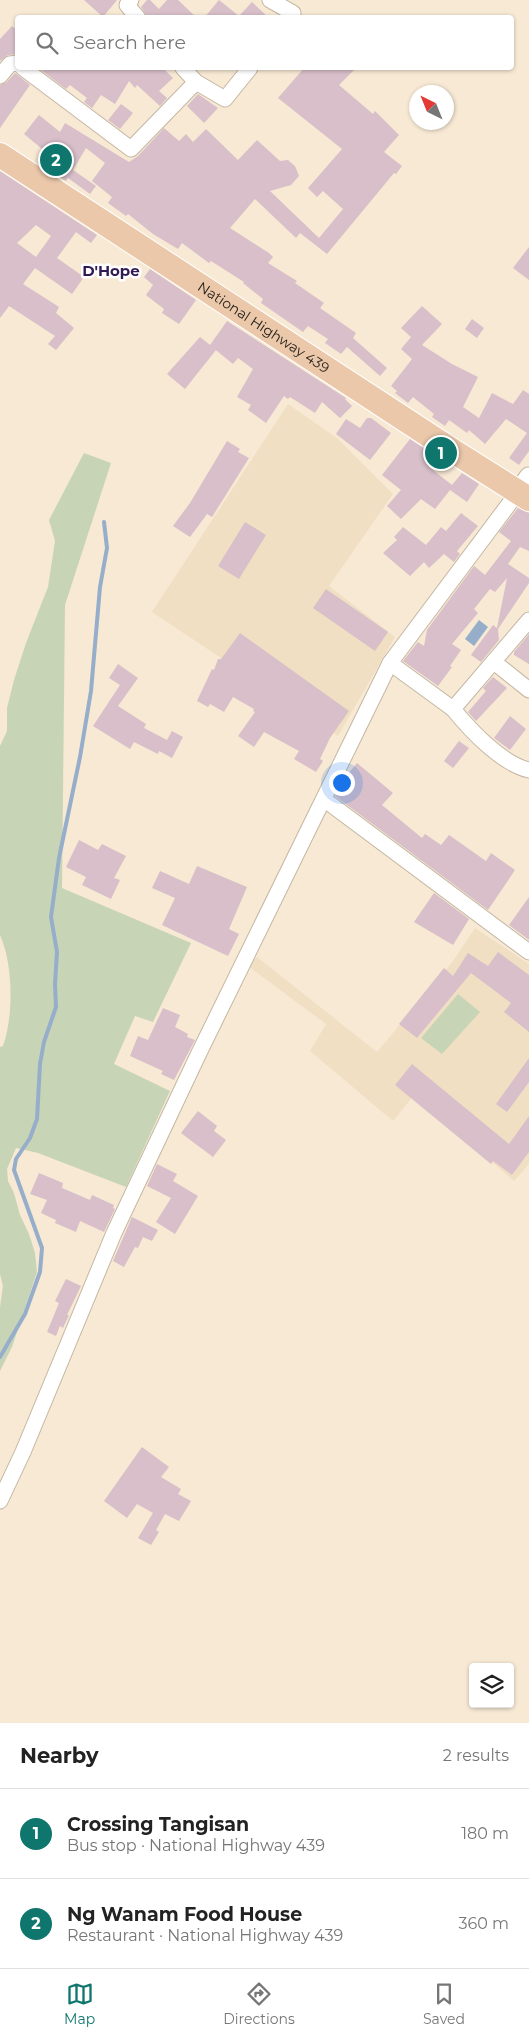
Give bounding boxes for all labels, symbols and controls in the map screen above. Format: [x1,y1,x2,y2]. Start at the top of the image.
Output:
search box [15,15,514,70]
icon: search [33,29,61,57]
text: Search here [73,31,186,54]
north arrow [409,85,454,130]
pin: 2 [40,141,72,179]
district label: D'Hope [82,261,140,280]
street label: National Highway 439 [194,278,333,377]
pin: 1 [425,434,457,472]
your location [329,770,355,796]
map controls [469,1663,514,1708]
button: layers [469,1663,514,1708]
text: Nearby [20,1743,99,1768]
text: 2 results [443,1746,509,1765]
text: Crossing Tangisan [67,1813,249,1836]
text: 1 [33,1824,39,1843]
text: 180 m [461,1824,509,1843]
text: Bus stop · National Highway 439 [67,1836,325,1855]
text: Ng Wanam Food House [67,1903,302,1926]
text: 2 [31,1914,41,1933]
text: 360 m [458,1914,509,1933]
text: Restaurant · National Highway 439 [67,1926,343,1945]
tab: Map [64,1980,95,2028]
tab: Directions [223,1980,295,2028]
tab: Saved [423,1980,465,2028]

